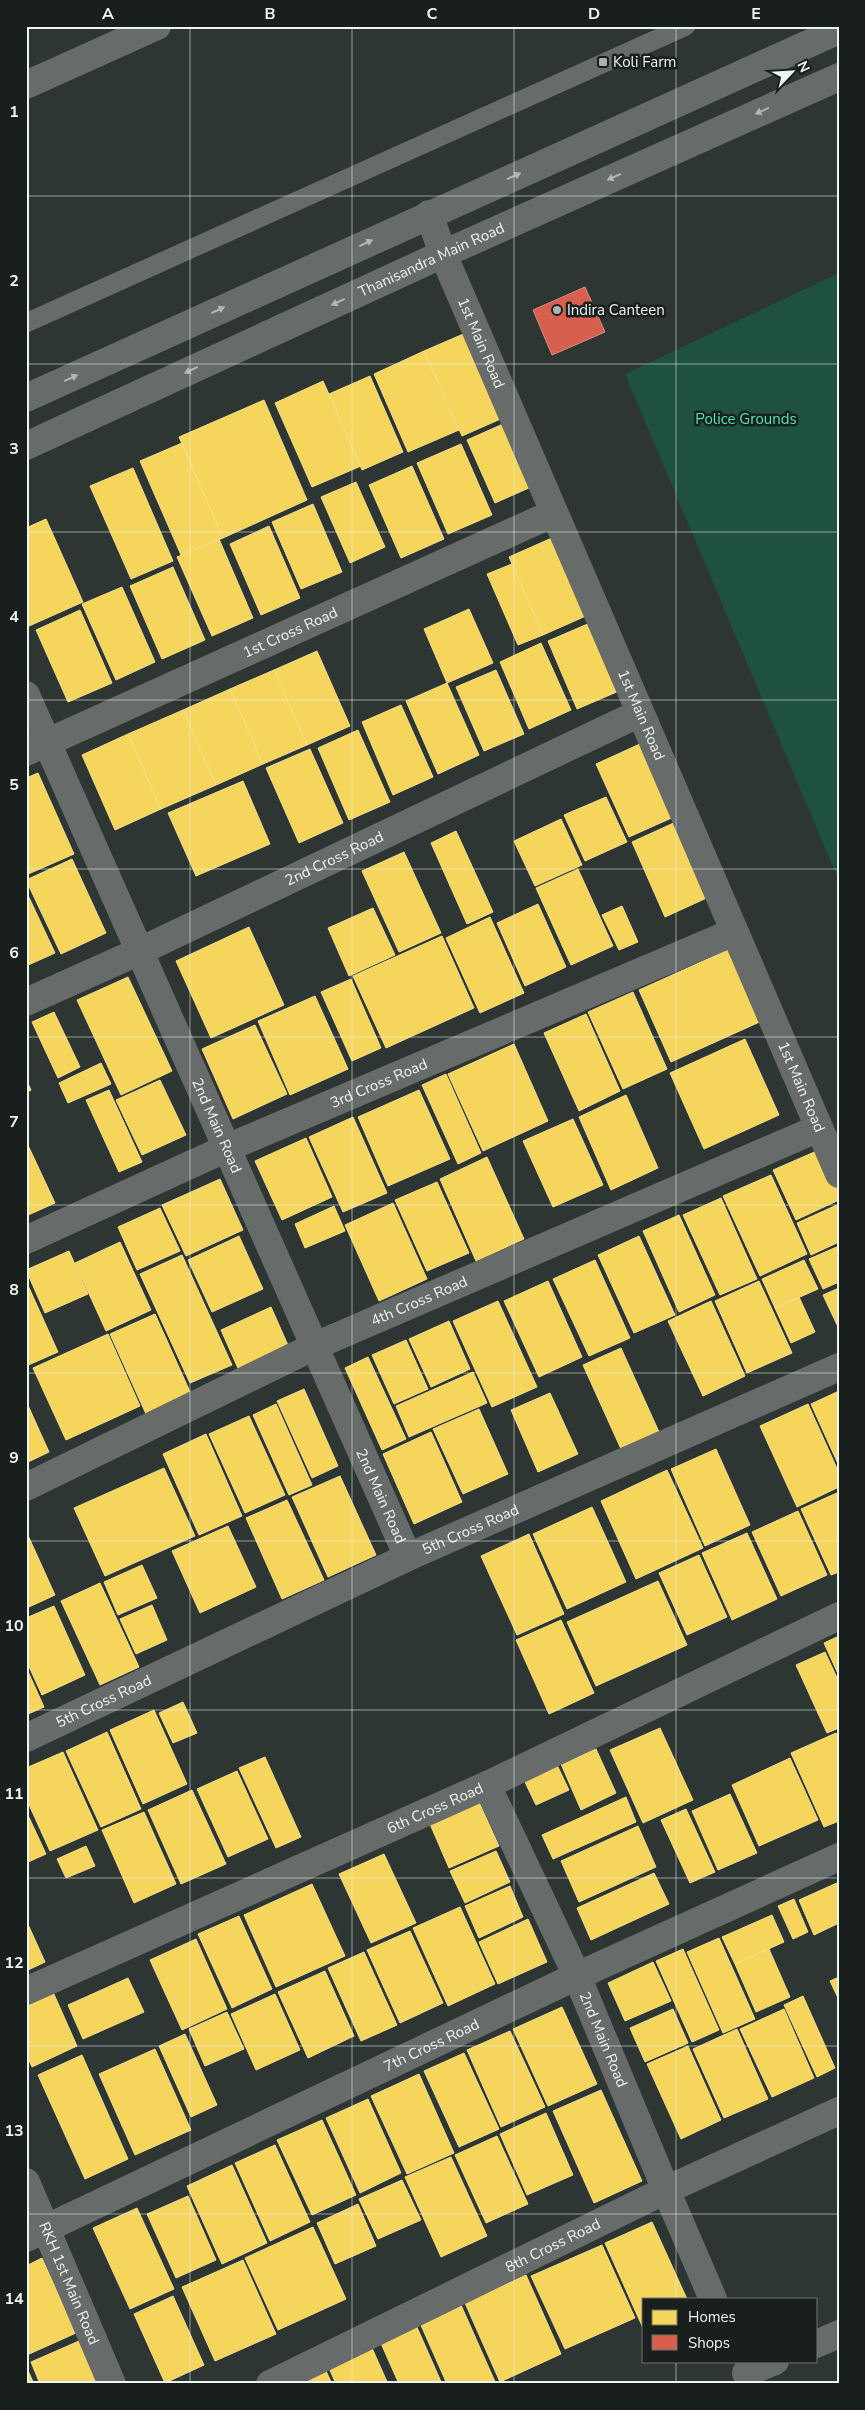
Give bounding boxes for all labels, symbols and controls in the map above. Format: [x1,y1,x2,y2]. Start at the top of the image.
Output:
text: A [102,3,114,25]
text: B [264,3,276,25]
text: C [427,3,438,25]
text: D [588,3,600,25]
text: E [751,3,761,25]
north arrow [768,48,818,98]
place label: Koli Farm [613,52,676,72]
marker: Koli Farm [597,56,609,68]
text: N [793,58,814,75]
text: 1 [9,101,19,123]
one-way arrow [755,108,769,116]
one-way arrow [507,172,521,180]
one-way arrow [607,174,621,182]
street label: Thanisandra Main Road [355,218,508,302]
one-way arrow [359,238,373,246]
text: 2 [9,270,19,292]
street label: 1st Main Road [453,294,510,391]
one-way arrow [331,298,345,306]
place label: Indira Canteen [567,300,665,320]
marker: Indira Canteen [551,304,563,316]
one-way arrow [211,306,225,314]
one-way arrow [184,367,198,375]
one-way arrow [64,373,78,381]
park label: Police Grounds [695,409,797,429]
text: 3 [9,438,19,460]
street label: 1st Cross Road [240,602,341,663]
text: 4 [9,606,19,628]
street label: 1st Main Road [613,666,670,763]
text: 5 [9,774,19,796]
street label: 2nd Cross Road [282,826,387,891]
text: 6 [9,942,19,964]
street label: 1st Main Road [773,1038,830,1135]
street label: 3rd Cross Road [327,1054,430,1113]
street label: 2nd Main Road [187,1075,247,1176]
text: 7 [9,1111,19,1133]
street label: 4th Cross Road [368,1271,471,1331]
text: 8 [9,1279,19,1301]
street label: 2nd Main Road [351,1445,411,1546]
text: 9 [9,1447,19,1469]
street label: 5th Cross Road [419,1499,522,1560]
text: 10 [4,1615,24,1637]
street label: 5th Cross Road [53,1670,155,1732]
street label: 6th Cross Road [384,1778,486,1838]
text: 11 [4,1783,24,1805]
text: 12 [4,1952,24,1974]
street label: 2nd Main Road [575,1989,632,2090]
street label: 7th Cross Road [380,2014,483,2076]
text: 13 [4,2120,24,2142]
street label: 8th Cross Road [502,2214,604,2277]
street label: RKH 1st Main Road [34,2219,104,2348]
text: 14 [4,2288,24,2310]
legend [642,2298,818,2362]
text: Homes [688,2307,736,2327]
text: Shops [688,2333,730,2353]

